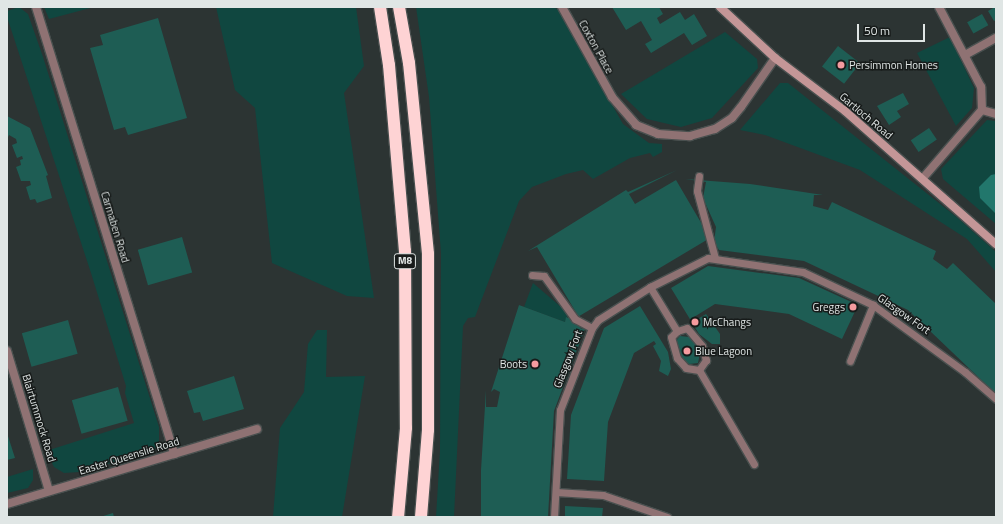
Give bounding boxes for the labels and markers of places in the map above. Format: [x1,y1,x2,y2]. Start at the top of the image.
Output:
place label: Persimmon Homes [849,58,938,72]
marker: Persimmon Homes [836,60,846,70]
place label: Greggs [813,300,845,314]
marker: Greggs [848,302,858,312]
place label: McChangs [703,315,751,329]
marker: McChangs [690,317,700,327]
place label: Blue Lagoon [695,344,752,358]
marker: Blue Lagoon [682,346,692,356]
place label: Boots [500,357,527,371]
marker: Boots [530,359,540,369]

